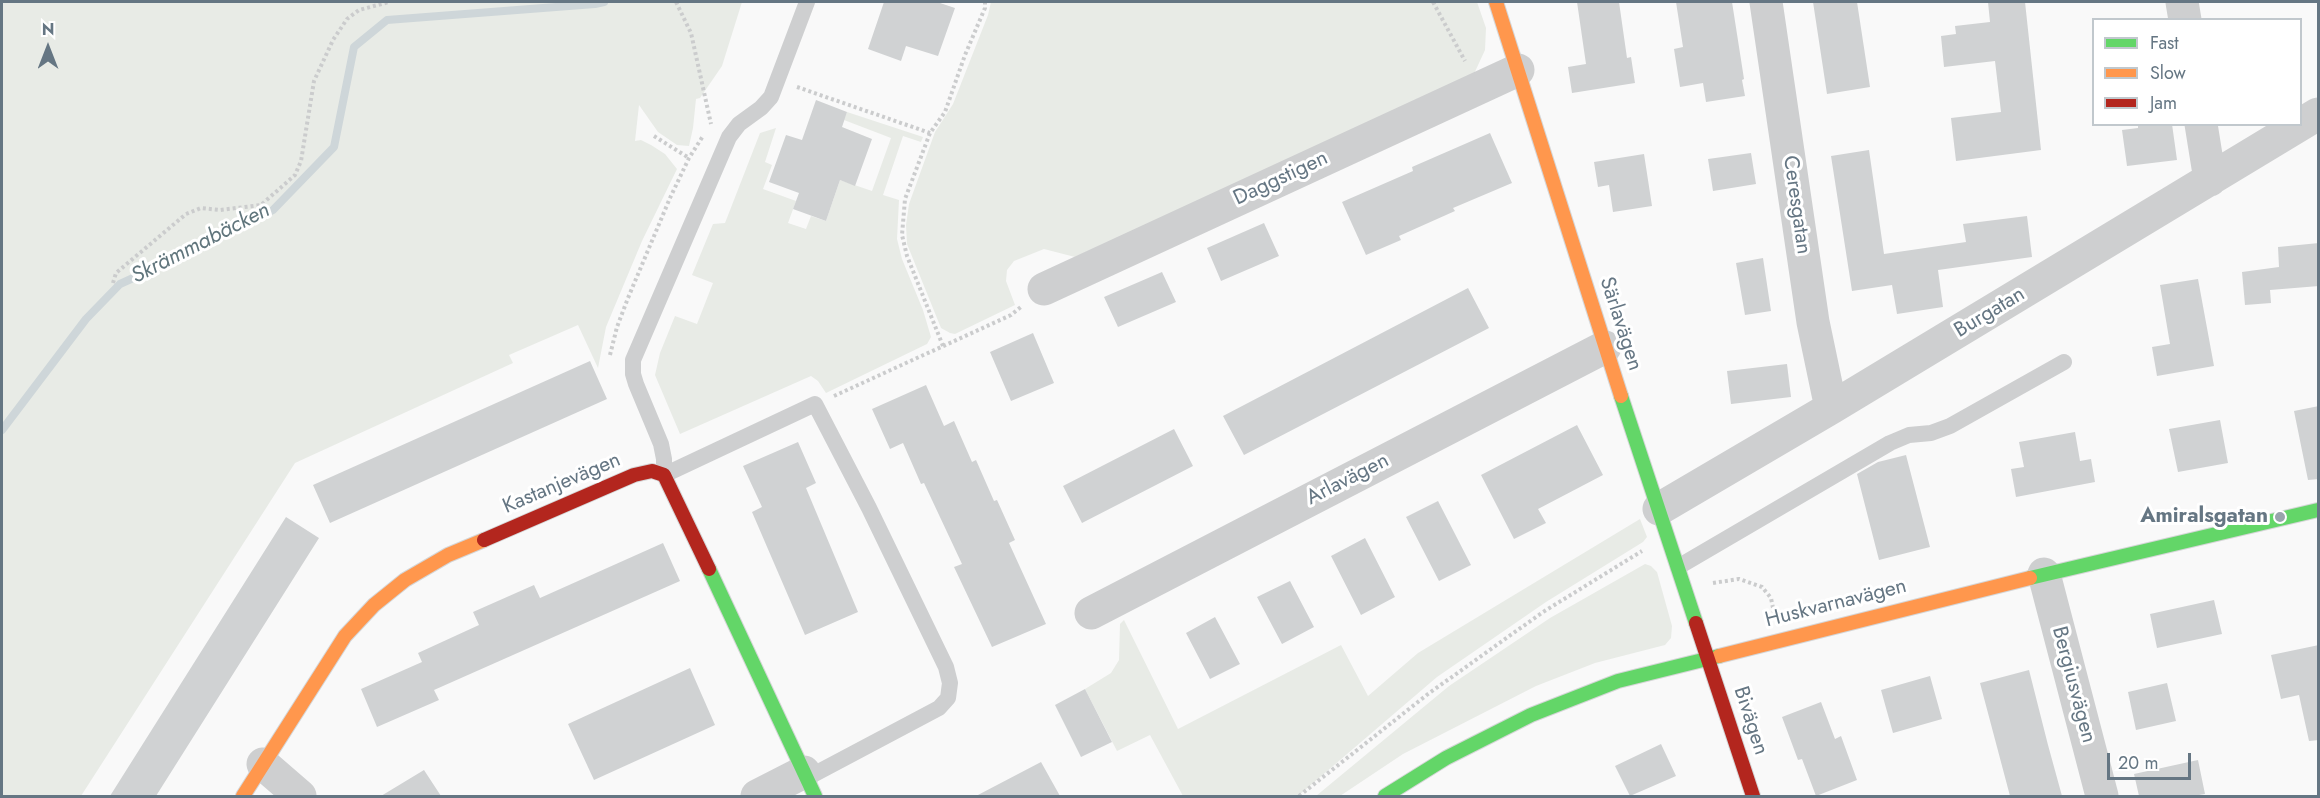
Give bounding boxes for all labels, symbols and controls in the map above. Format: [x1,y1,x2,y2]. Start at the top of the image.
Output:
north arrow [18,18,78,78]
text: N [42,18,54,41]
legend [2092,18,2302,126]
text: Fast [2150,30,2179,56]
text: Slow [2150,60,2186,86]
text: Jam [2150,90,2177,116]
street label: Daggstigen [1230,146,1332,212]
street label: Ceresgatan [1777,154,1815,256]
water label: Skrämmabäcken [127,198,275,290]
street label: Särlavägen [1593,274,1647,374]
street label: Burgatan [1950,282,2030,344]
street label: Kastanjevägen [499,448,625,520]
street label: Arlavägen [1303,449,1393,511]
place label: Amiralsgatan [2140,504,2268,530]
marker: Amiralsgatan [2273,510,2287,524]
street label: Huskvarnavägen [1763,574,1909,634]
street label: Bergiusvägen [2045,624,2101,746]
street label: Bivägen [1727,684,1773,758]
scale bar [2110,741,2194,779]
text: 20 m [2118,750,2158,776]

